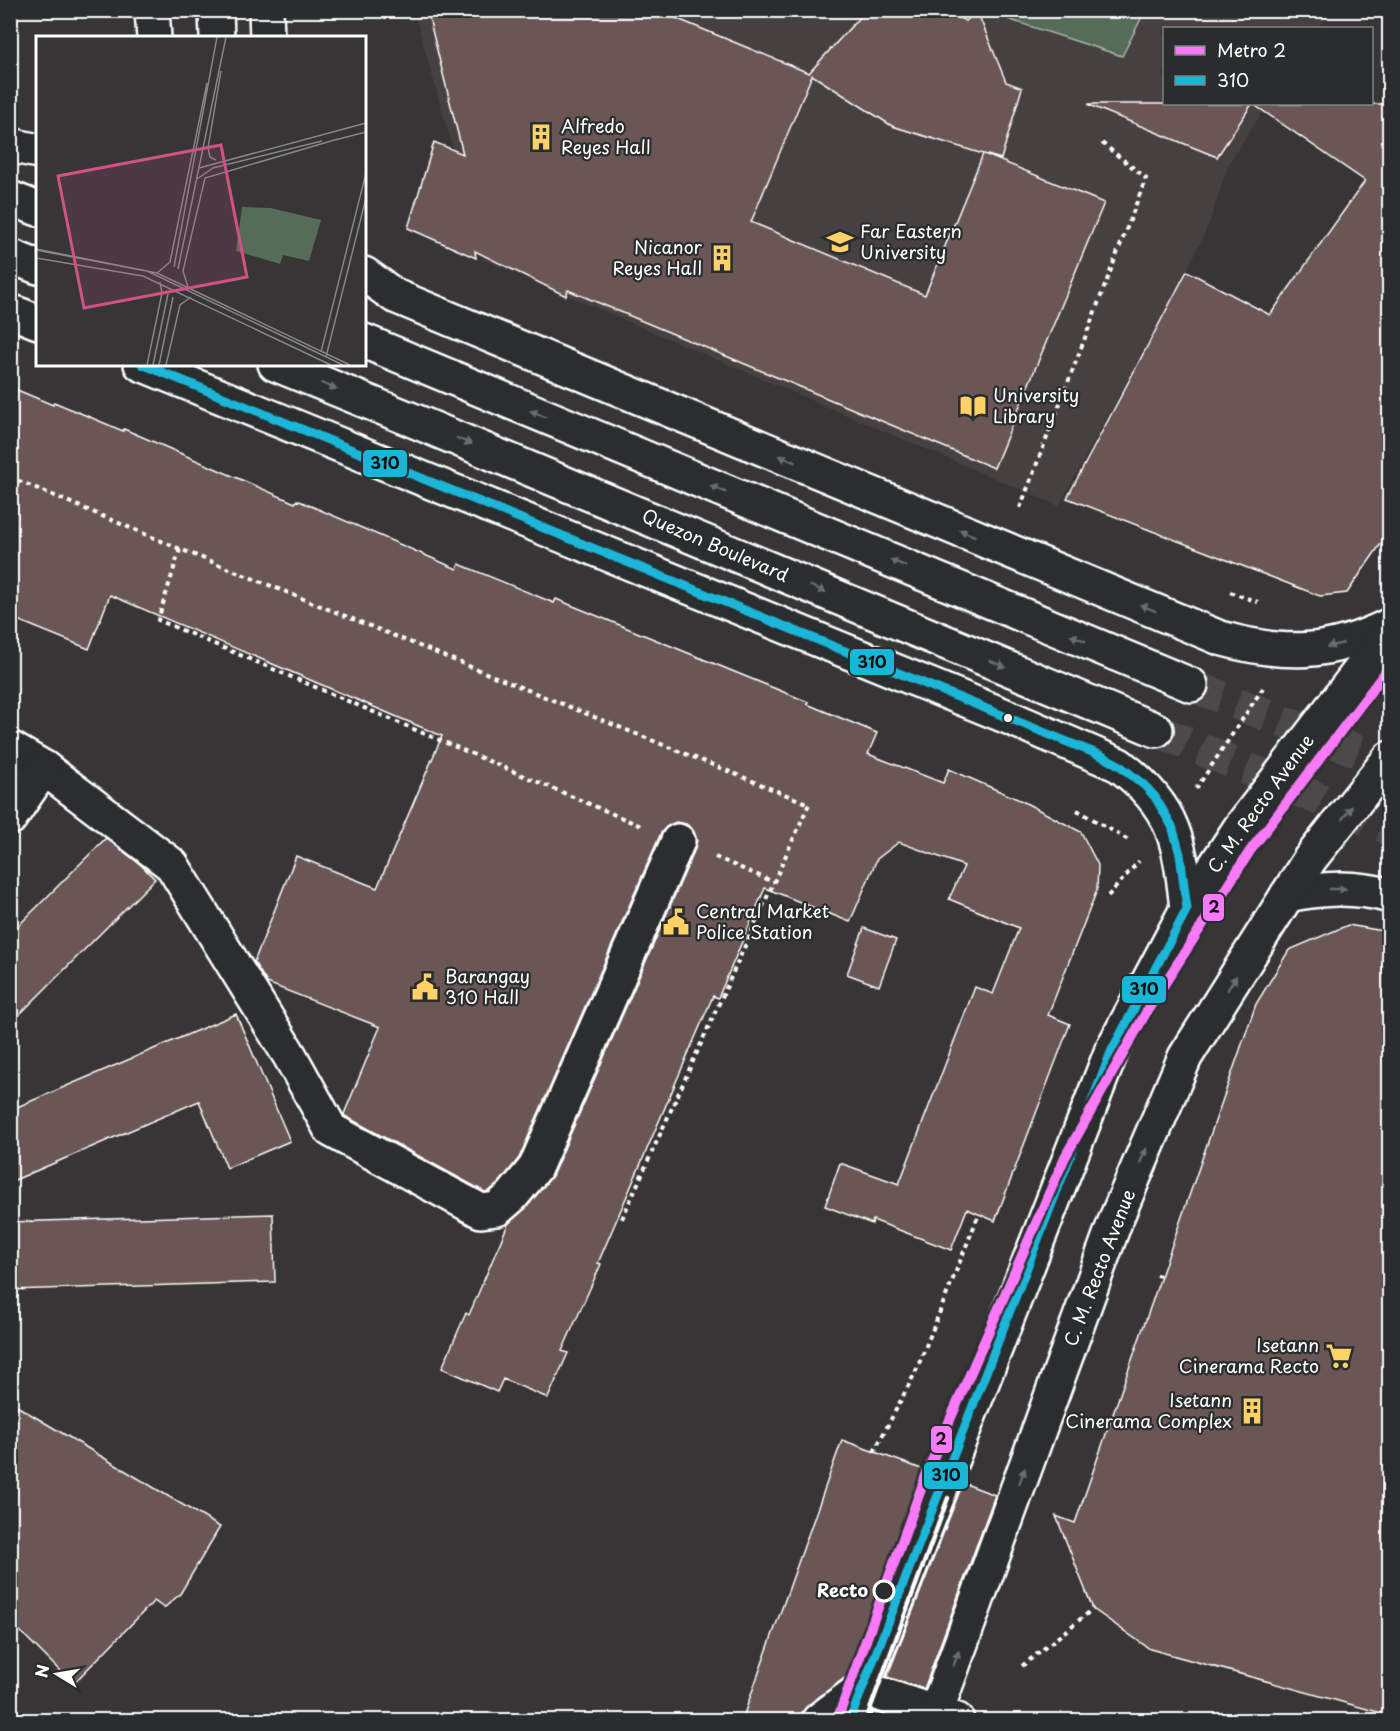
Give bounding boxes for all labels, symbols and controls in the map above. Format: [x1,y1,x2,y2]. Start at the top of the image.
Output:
legend [1163,27,1373,105]
inset map [36,36,366,366]
text: Metro 2 [1217,36,1286,63]
text: 310 [1217,66,1249,93]
place label: Alfredo Reyes Hall [561,112,651,160]
building icon: Alfredo Reyes Hall [526,122,556,152]
place label: Far Eastern University [860,217,962,265]
school or university icon: Far Eastern University [825,227,855,257]
place label: Nicanor Reyes Hall [612,233,703,281]
building icon: Nicanor Reyes Hall [707,243,737,273]
place label: University Library [993,381,1079,429]
one-way arrow [320,382,338,391]
library icon: University Library [958,391,988,421]
one-way arrow [529,409,547,419]
one-way arrow [455,437,473,446]
line badge: 310 [362,449,408,478]
text: 310 [370,450,400,474]
one-way arrow [778,454,796,464]
one-way arrow [710,484,727,493]
street label: Quezon Boulevard [638,502,793,588]
one-way arrow [958,528,976,538]
one-way arrow [889,558,907,568]
one-way arrow [810,584,828,594]
one-way arrow [1138,603,1156,613]
one-way arrow [1069,633,1087,643]
one-way arrow [1326,640,1344,650]
line badge: 310 [849,648,895,676]
text: 310 [857,649,887,673]
one-way arrow [990,659,1008,669]
unlabelled marker [1002,712,1014,724]
street label: C. M. Recto Avenue [1200,728,1320,878]
one-way arrow [1340,805,1352,820]
one-way arrow [1329,884,1348,894]
line badge: 2 [1202,893,1225,922]
text: 2 [1208,894,1220,918]
place label: Central Market Police Station [696,897,829,945]
public building icon: Central Market Police Station [661,907,691,937]
place label: Barangay 310 Hall [445,962,530,1010]
public building icon: Barangay 310 Hall [410,972,440,1002]
line badge: 310 [1121,975,1167,1004]
one-way arrow [1226,975,1237,991]
text: 310 [1129,976,1159,1000]
one-way arrow [1139,1147,1148,1165]
street label: C. M. Recto Avenue [1056,1185,1141,1350]
place label: Isetann Cinerama Recto [1179,1331,1319,1379]
supermarket icon: Isetann Cinerama Recto [1324,1341,1354,1371]
place label: Isetann Cinerama Complex [1065,1386,1232,1434]
building icon: Isetann Cinerama Complex [1237,1396,1267,1426]
line badge: 2 [930,1425,953,1454]
text: 2 [935,1426,947,1450]
line badge: 310 [923,1461,969,1490]
text: 310 [931,1462,961,1486]
one-way arrow [1018,1467,1028,1485]
place label: Recto [817,1576,868,1603]
marker: Recto [873,1580,895,1602]
north arrow [27,1644,87,1704]
one-way arrow [951,1650,961,1668]
text: N [28,1662,54,1679]

